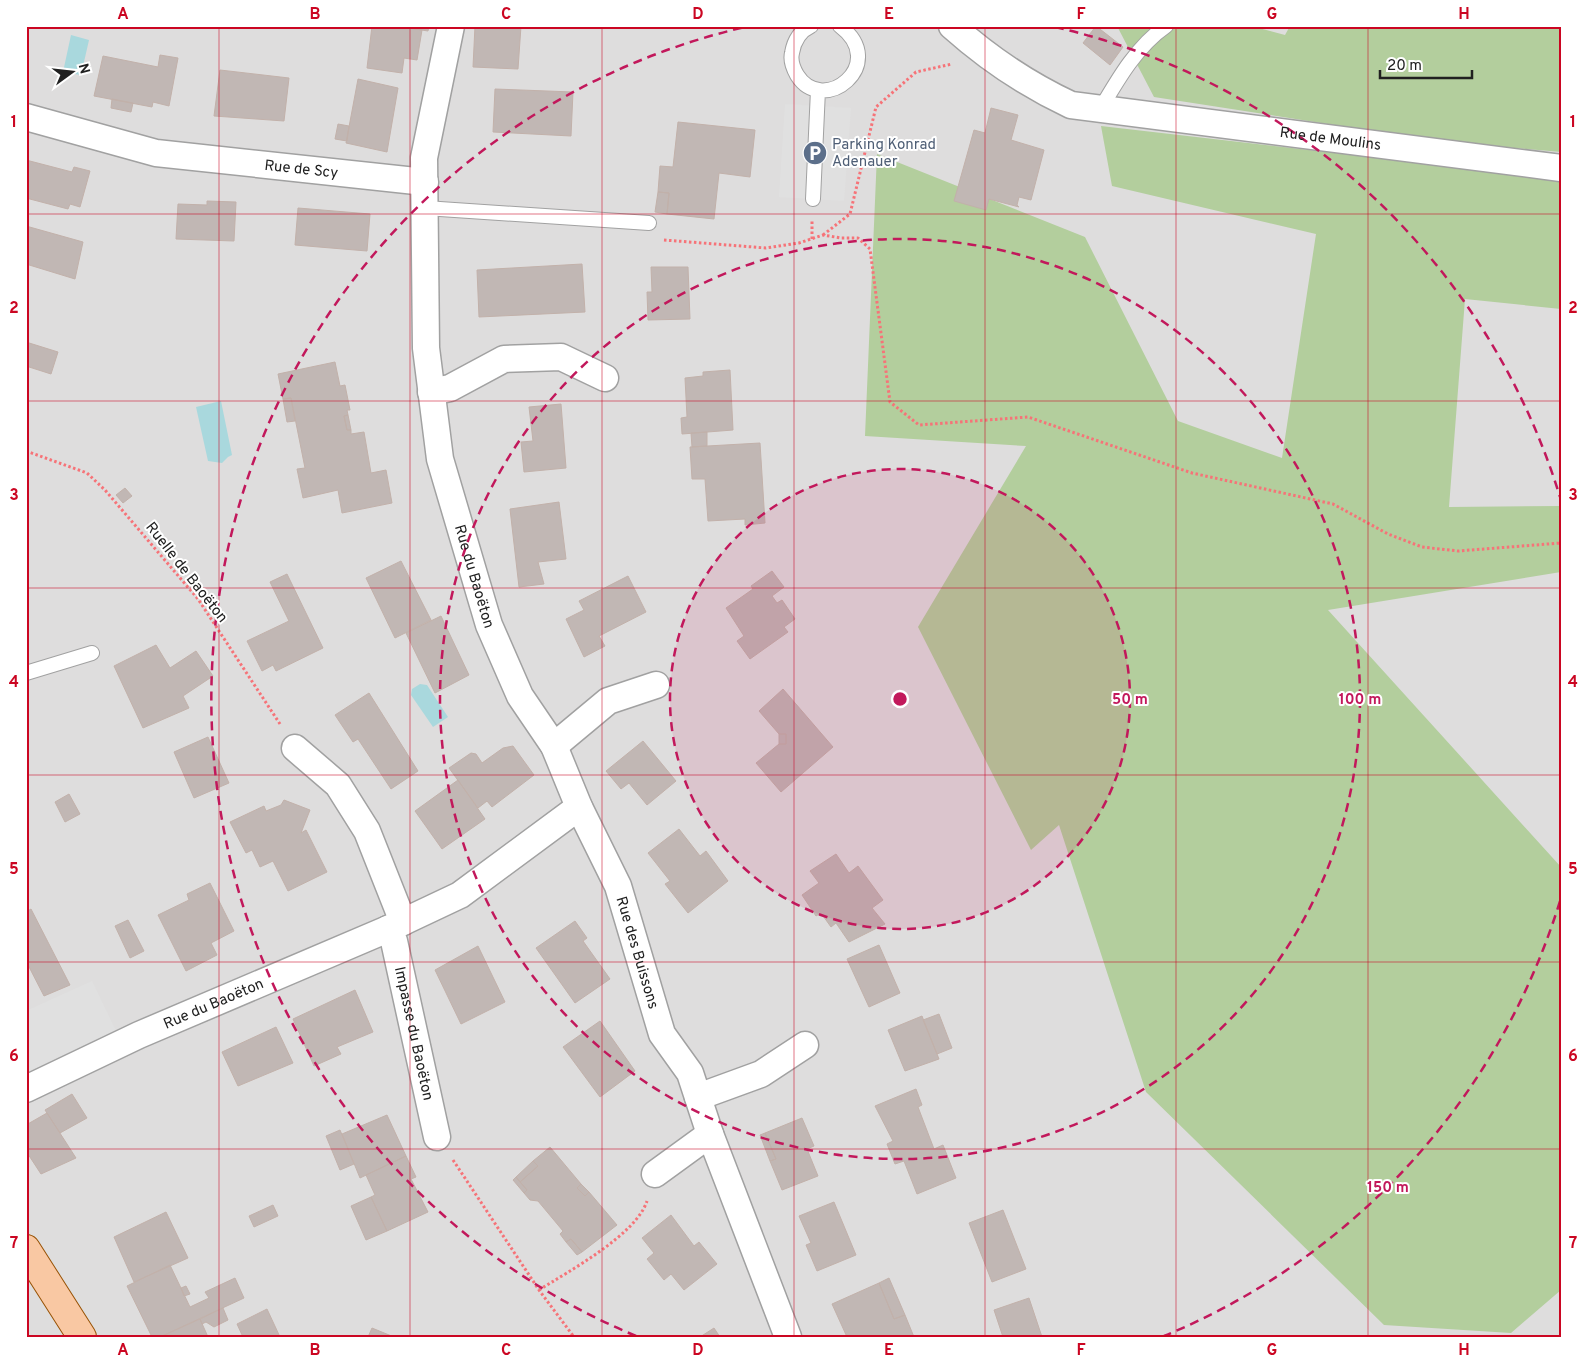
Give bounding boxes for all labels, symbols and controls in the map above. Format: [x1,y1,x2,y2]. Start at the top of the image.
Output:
text: A [117,5,129,25]
text: B [309,5,321,25]
text: C [501,5,511,25]
text: D [692,5,704,25]
text: E [884,5,894,25]
text: F [1076,5,1086,25]
text: G [1267,5,1277,25]
text: H [1458,5,1470,25]
north arrow [48,48,98,98]
scale bar [1380,48,1472,80]
text: 20 m [1387,57,1422,76]
text: N [74,62,93,76]
text: 1 [11,113,17,133]
text: 1 [1570,113,1576,133]
street label: Rue de Moulins [1279,124,1382,156]
place label: Parking Konrad Adenauer [832,136,936,172]
parking icon: Parking Konrad Adenauer [802,140,828,166]
street label: Rue de Scy [263,157,339,184]
text: 2 [9,299,19,319]
text: 2 [1568,299,1578,319]
text: 3 [9,486,19,506]
text: 3 [1568,486,1578,506]
street label: Ruelle de Baoëton [141,519,231,627]
street label: Rue du Baoëton [449,523,497,631]
text: 4 [9,673,19,693]
text: 4 [1568,673,1578,693]
centre of rings [891,690,909,708]
text: 50 m [1112,691,1148,710]
text: 100 m [1339,691,1381,710]
text: 5 [9,860,19,880]
text: 5 [1568,860,1578,880]
street label: Rue des Buissons [611,894,662,1011]
street label: Impasse du Baoëton [389,965,437,1103]
street label: Rue du Baoëton [161,975,267,1034]
text: 6 [9,1047,19,1067]
text: 6 [1568,1047,1578,1067]
text: 150 m [1367,1179,1409,1198]
text: 7 [10,1234,18,1254]
text: 7 [1569,1234,1577,1254]
text: A [117,1341,129,1361]
text: B [309,1341,321,1361]
text: C [501,1341,511,1361]
text: D [692,1341,704,1361]
text: E [884,1341,894,1361]
text: F [1076,1341,1086,1361]
text: G [1267,1341,1277,1361]
text: H [1458,1341,1470,1361]

